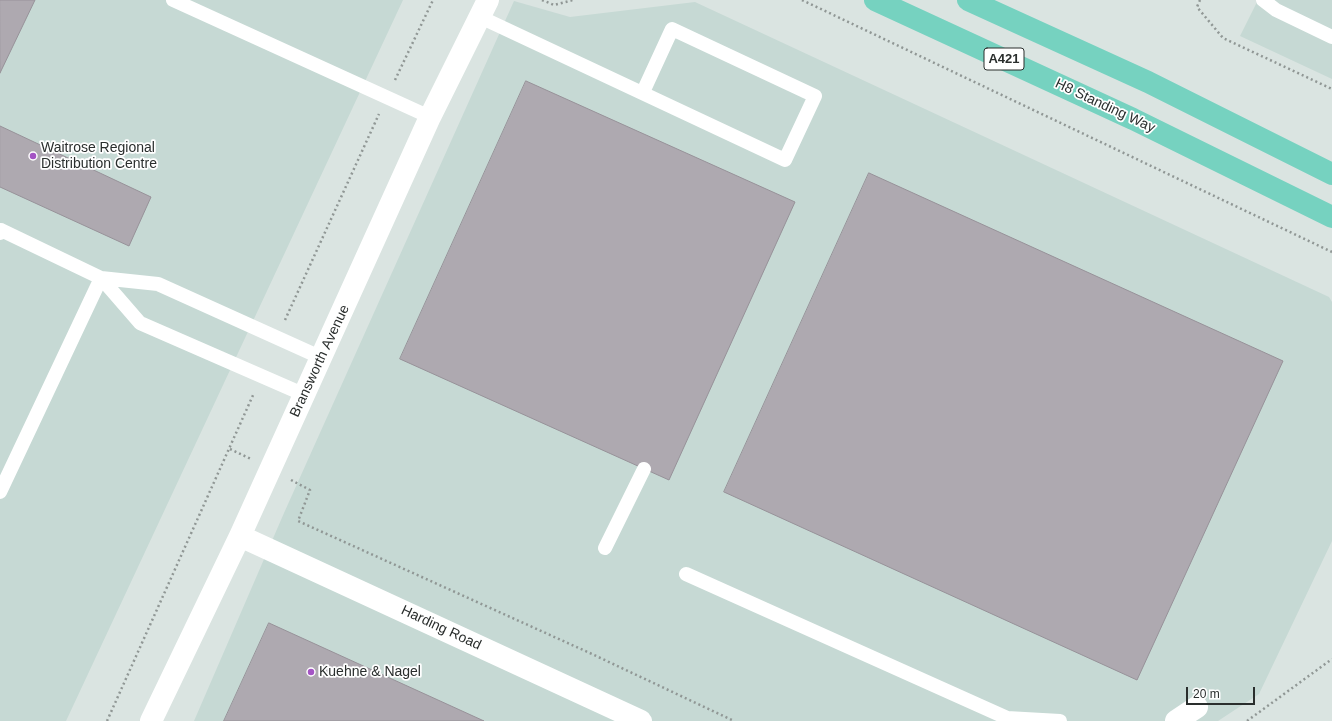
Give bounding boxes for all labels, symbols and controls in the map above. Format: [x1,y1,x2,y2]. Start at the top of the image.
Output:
road number: A421 [984,48,1024,70]
street label: H8 Standing Way [1052,75,1158,137]
place label: Waitrose Regional Distribution Centre [41,140,157,172]
marker: Waitrose Regional Distribution Centre [28,151,38,161]
street label: Bransworth Avenue [287,302,353,420]
street label: Harding Road [398,602,484,654]
place label: Kuehne & Nagel [319,664,421,680]
marker: Kuehne & Nagel [306,667,316,677]
scale bar [1188,679,1257,705]
text: 20 m [1193,687,1220,701]

